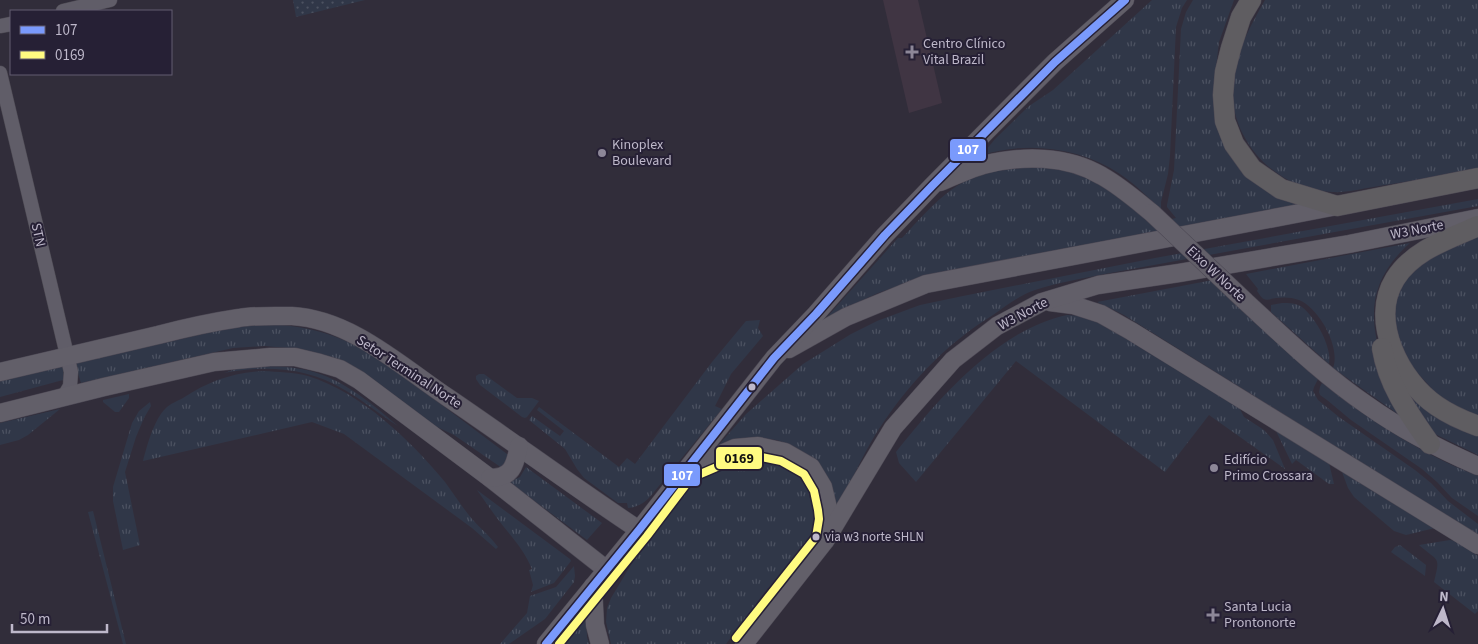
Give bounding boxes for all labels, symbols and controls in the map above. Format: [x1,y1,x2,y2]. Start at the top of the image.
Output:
legend [10,10,172,75]
text: 107 [55,20,77,41]
place label: Centro Clínico Vital Brazil [923,34,1005,70]
text: 0169 [55,45,85,66]
marker: Centro Clínico Vital Brazil [905,45,919,59]
place label: Kinoplex Boulevard [612,135,672,171]
line badge: 107 [949,138,987,162]
text: 107 [957,140,979,160]
marker: Kinoplex Boulevard [596,147,608,159]
street label: W3 Norte [1389,215,1445,245]
street label: STN [26,221,50,249]
street label: Eixo W Norte [1182,241,1250,307]
street label: W3 Norte [995,293,1051,335]
street label: Setor Terminal Norte [353,331,465,414]
unlabelled marker [747,382,757,392]
line badge: 0169 [715,446,763,470]
text: 0169 [724,449,754,469]
place label: Edifício Primo Crossara [1224,450,1313,486]
marker: Edifício Primo Crossara [1208,462,1220,474]
line badge: 107 [663,463,701,487]
text: 107 [671,466,693,486]
place label: via w3 norte SHLN [825,528,924,546]
marker: via w3 norte SHLN [811,532,821,542]
north arrow [1418,584,1468,634]
text: N [1438,587,1449,607]
place label: Santa Lucia Prontonorte [1224,597,1296,633]
scale bar [12,602,108,634]
marker: Santa Lucia Prontonorte [1206,608,1220,622]
text: 50 m [20,609,50,630]

